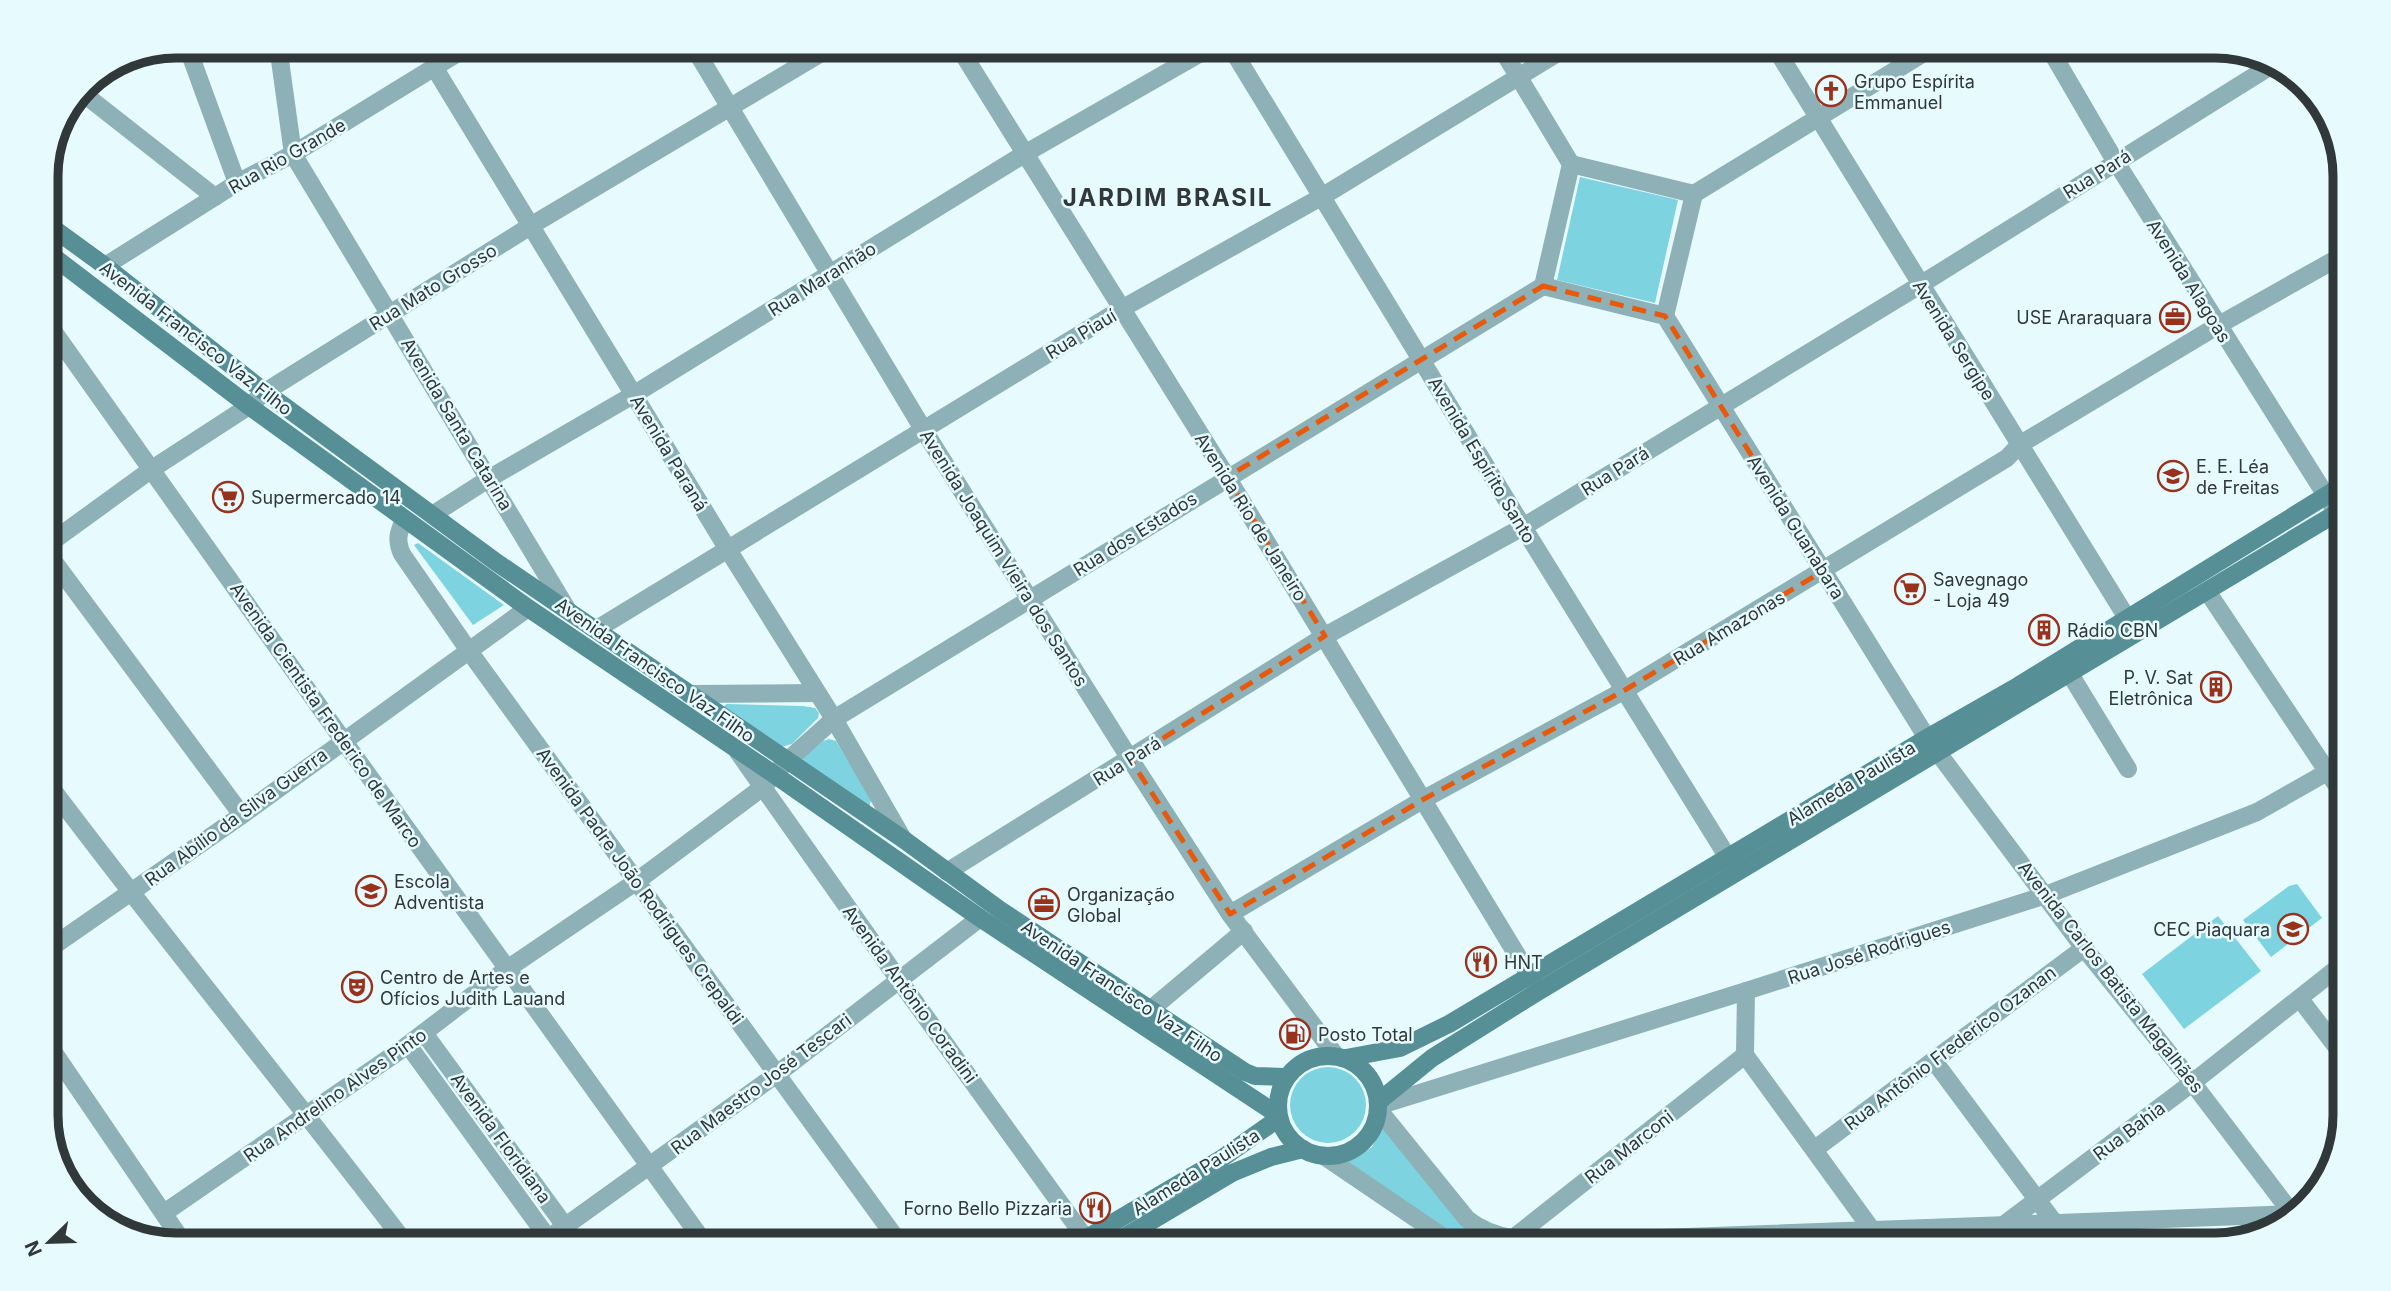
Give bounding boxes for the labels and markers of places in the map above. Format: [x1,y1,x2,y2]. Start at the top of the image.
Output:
place label: Grupo Espírita Emmanuel [1854,71,1975,113]
church icon: Grupo Espírita Emmanuel [1814,74,1848,108]
office icon: USE Araraquara [2158,300,2192,334]
place label: USE Araraquara [2016,307,2152,328]
place label: E. E. Léa de Freitas [2196,456,2280,498]
school or university icon: E. E. Léa de Freitas [2156,459,2190,493]
supermarket icon: Supermercado 14 [211,480,245,514]
place label: Supermercado 14 [251,487,401,508]
place label: Savegnago - Loja 49 [1933,569,2028,611]
supermarket icon: Savegnago - Loja 49 [1893,572,1927,606]
building icon: Rádio CBN [2027,613,2061,647]
place label: Rádio CBN [2067,620,2158,641]
place label: P. V. Sat Eletrônica [2109,667,2193,709]
building icon: P. V. Sat Eletrônica [2199,670,2233,704]
place label: Escola Adventista [394,871,484,913]
school or university icon: Escola Adventista [354,874,388,908]
place label: Organização Global [1067,884,1175,926]
office icon: Organização Global [1027,887,1061,921]
school or university icon: CEC Piaquara [2276,912,2310,946]
place label: CEC Piaquara [2153,919,2270,940]
restaurant icon: HNT [1464,945,1498,979]
place label: HNT [1504,952,1543,973]
place label: Centro de Artes e Ofícios Judith Lauand [380,967,565,1009]
theatre icon: Centro de Artes e Ofícios Judith Lauand [340,970,374,1004]
fuel station icon: Posto Total [1278,1017,1312,1051]
place label: Posto Total [1318,1024,1413,1045]
restaurant icon: Forno Bello Pizzaria [1078,1191,1112,1225]
place label: Forno Bello Pizzaria [904,1198,1072,1219]

